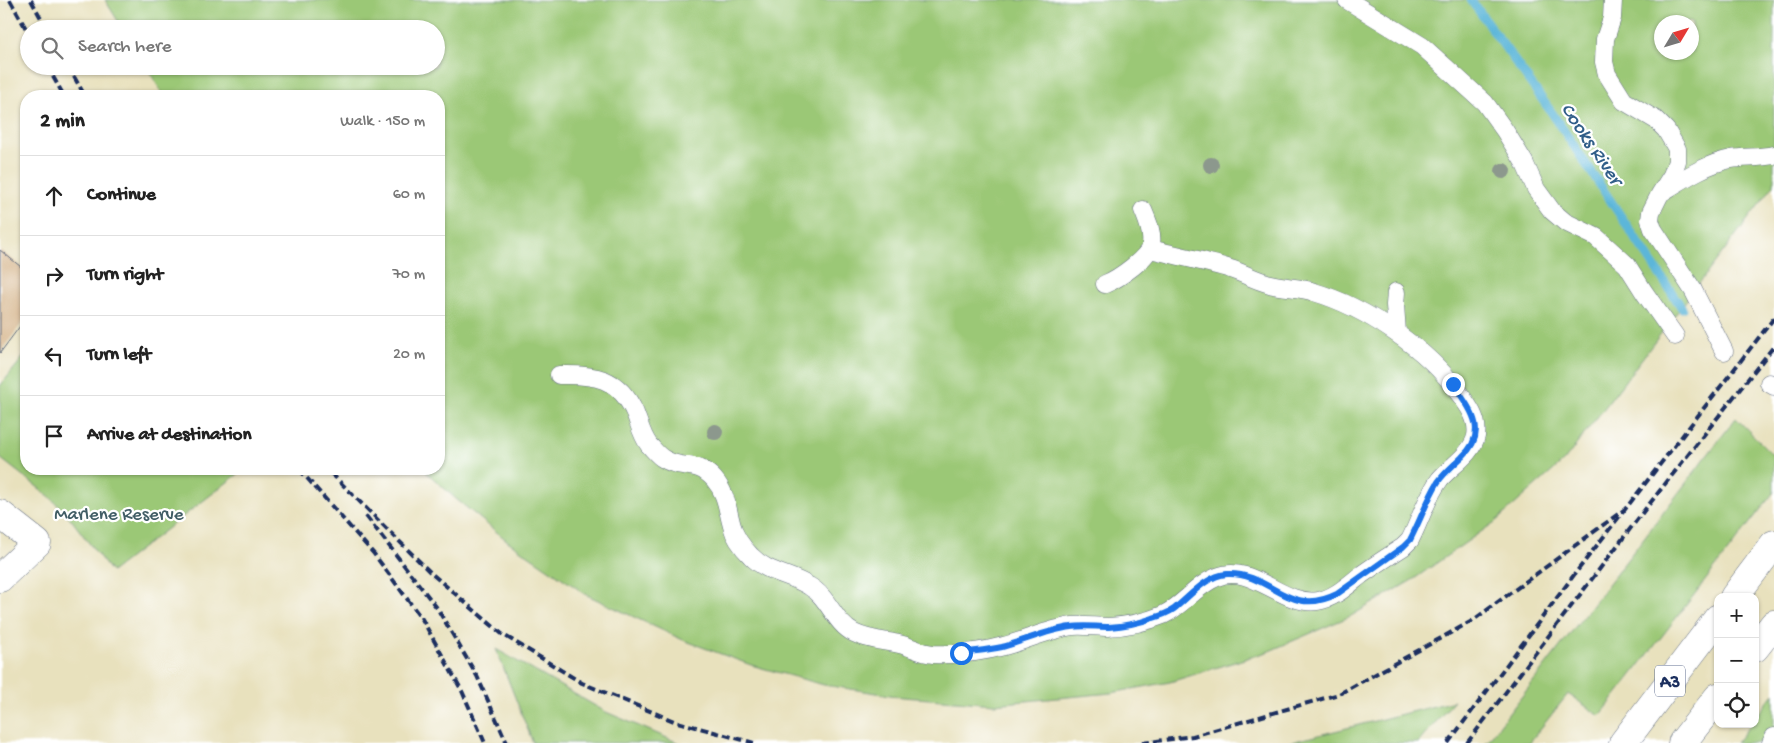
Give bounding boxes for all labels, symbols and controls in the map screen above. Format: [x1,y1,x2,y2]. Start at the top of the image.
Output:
north arrow [1654,15,1699,60]
search box [20,20,445,75]
icon: search [38,34,66,62]
text: Search here [78,36,172,59]
water label: Cooks River [1554,100,1628,193]
text: 2 min [40,110,85,135]
text: Walk · 150 m [340,113,425,132]
icon: ahead [40,182,68,210]
text: Continue [87,184,156,207]
text: 60 m [393,186,425,205]
icon: right [40,262,68,290]
text: Turn right [87,264,163,287]
text: 70 m [392,266,425,285]
icon: left [40,342,68,370]
text: Turn left [87,344,151,367]
text: 20 m [393,346,425,365]
route end [1442,373,1465,396]
icon: arrive [40,422,68,450]
text: Arrive at destination [87,424,251,447]
park label: Marlene Reserve [54,504,184,527]
map controls [1714,593,1759,728]
button: + [1714,593,1759,638]
button: − [1714,638,1759,683]
route start [950,642,973,665]
road number: A3 [1655,666,1685,696]
button: locate [1714,683,1759,728]

